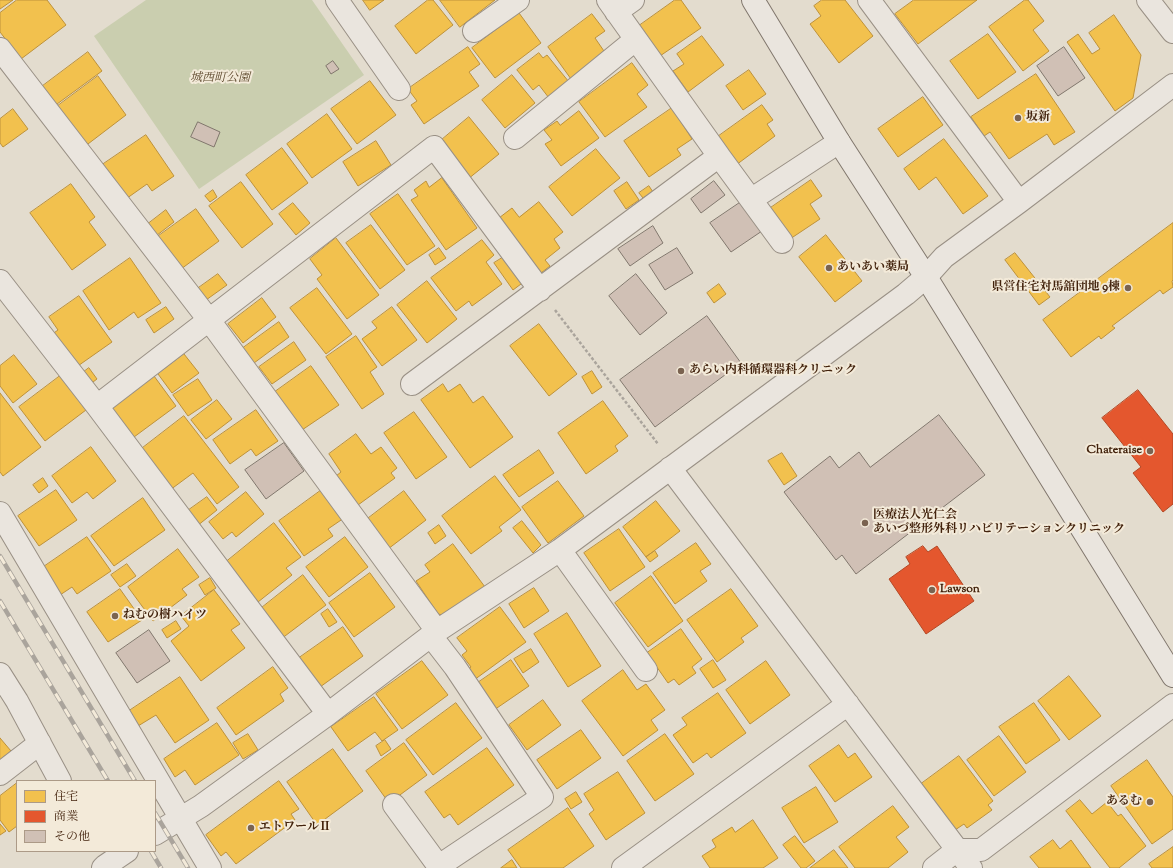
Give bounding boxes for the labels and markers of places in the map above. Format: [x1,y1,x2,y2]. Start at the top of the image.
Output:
place label: 坂新 [1026,111,1050,125]
marker: 坂新 [1013,113,1023,123]
place label: あいあい薬局 [837,261,909,275]
marker: あいあい薬局 [824,263,834,273]
place label: 県営住宅対馬舘団地 9棟 [992,281,1120,295]
marker: 県営住宅対馬舘団地 9棟 [1123,283,1133,293]
place label: あらい内科循環器科クリニック [689,364,857,378]
marker: あらい内科循環器科クリニック [676,366,686,376]
place label: Chateraise [1086,444,1142,458]
marker: Chateraise [1145,446,1155,456]
place label: 医療法人光仁会 あいづ整形外科リハビリテーションクリニック [873,509,1125,537]
marker: 医療法人光仁会 あいづ整形外科リハビリテーションクリニック [860,518,870,528]
place label: Lawson [940,583,980,597]
marker: Lawson [927,585,937,595]
place label: ねむの樹ハイツ [123,609,207,623]
marker: ねむの樹ハイツ [110,611,120,621]
place label: あるむ [1106,795,1142,809]
marker: あるむ [1145,797,1155,807]
place label: エトワールⅡ [259,821,331,835]
marker: エトワールⅡ [246,823,256,833]

